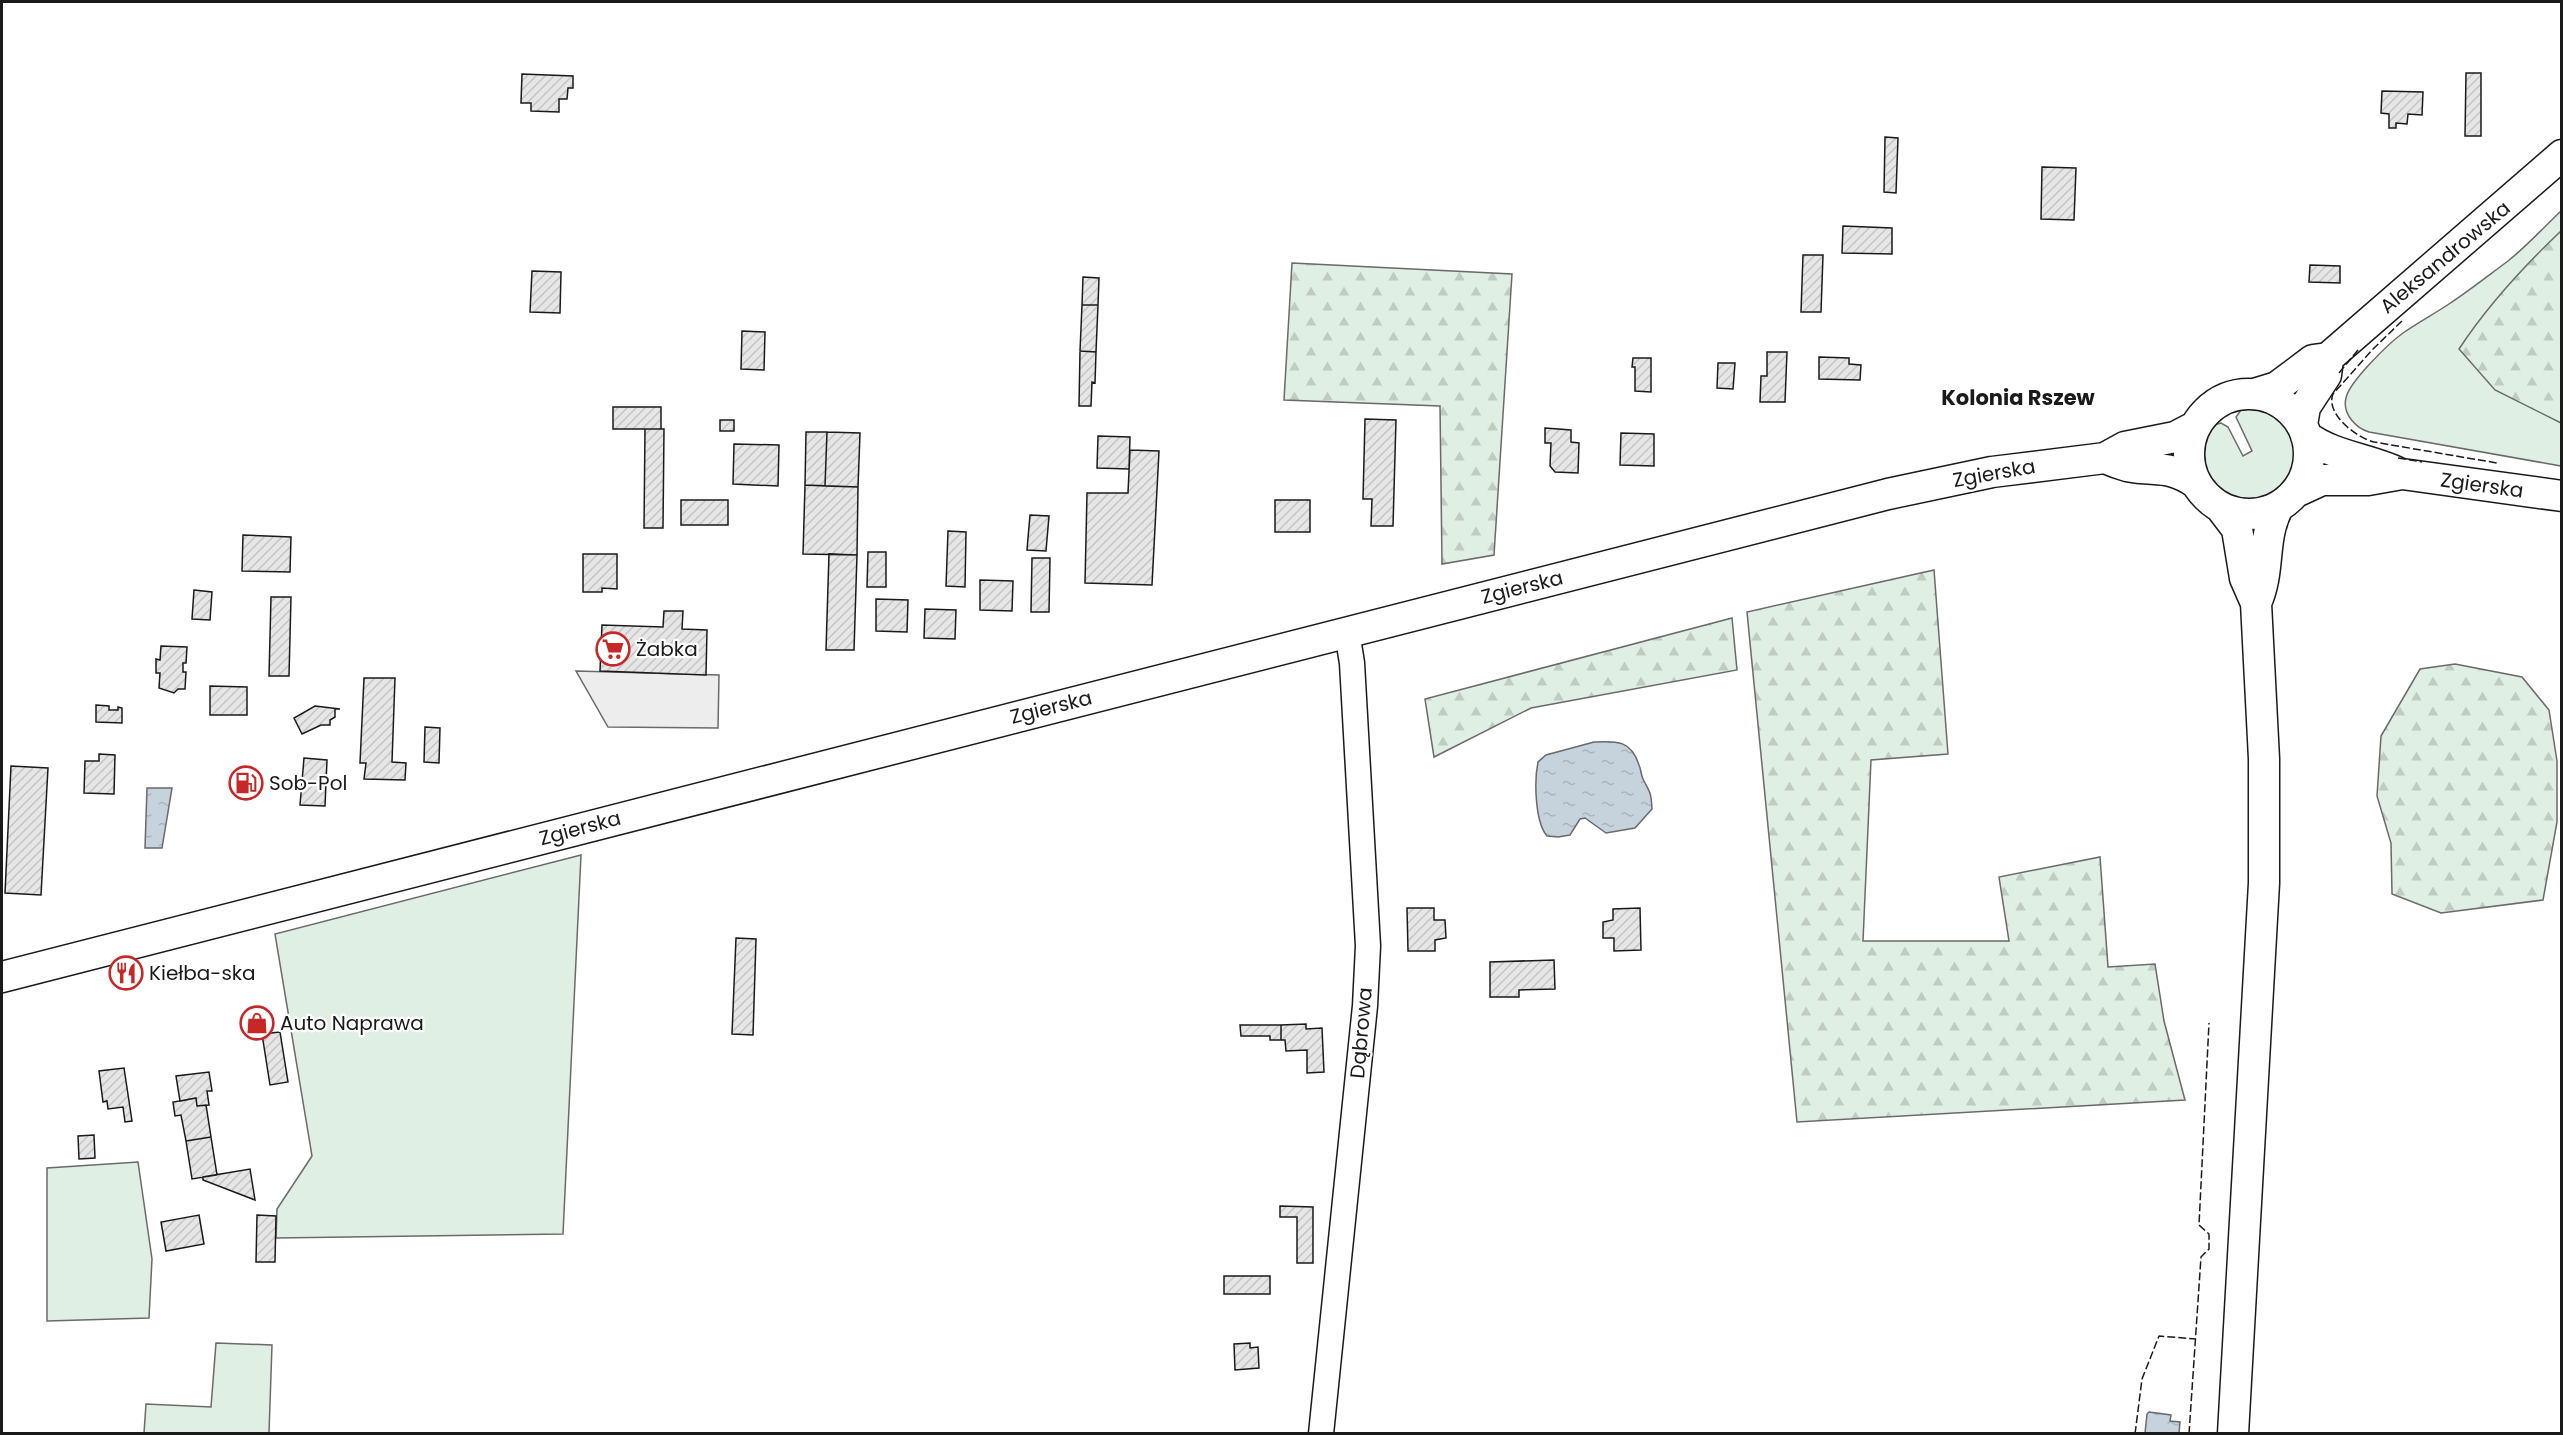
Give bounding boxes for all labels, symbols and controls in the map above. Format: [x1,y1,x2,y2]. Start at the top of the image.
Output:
street label: Aleksandrowska [2374,194,2516,320]
district label: Kolonia Rszew [1941,383,2096,412]
street label: Zgierska [1951,452,2037,494]
street label: Zgierska [2439,465,2525,505]
street label: Zgierska [1478,563,1566,611]
supermarket icon: Żabka [595,631,631,667]
place label: Żabka [636,635,698,663]
street label: Zgierska [1007,683,1095,731]
fuel station icon: Sob-Pol [228,765,264,801]
place label: Sob-Pol [269,769,347,797]
street label: Zgierska [536,804,624,852]
restaurant icon: Kiełba-ska [108,955,144,991]
place label: Kiełba-ska [149,959,256,987]
street label: Dąbrowa [1343,986,1379,1080]
shop icon: Auto Naprawa [239,1005,275,1041]
place label: Auto Naprawa [280,1009,424,1037]

